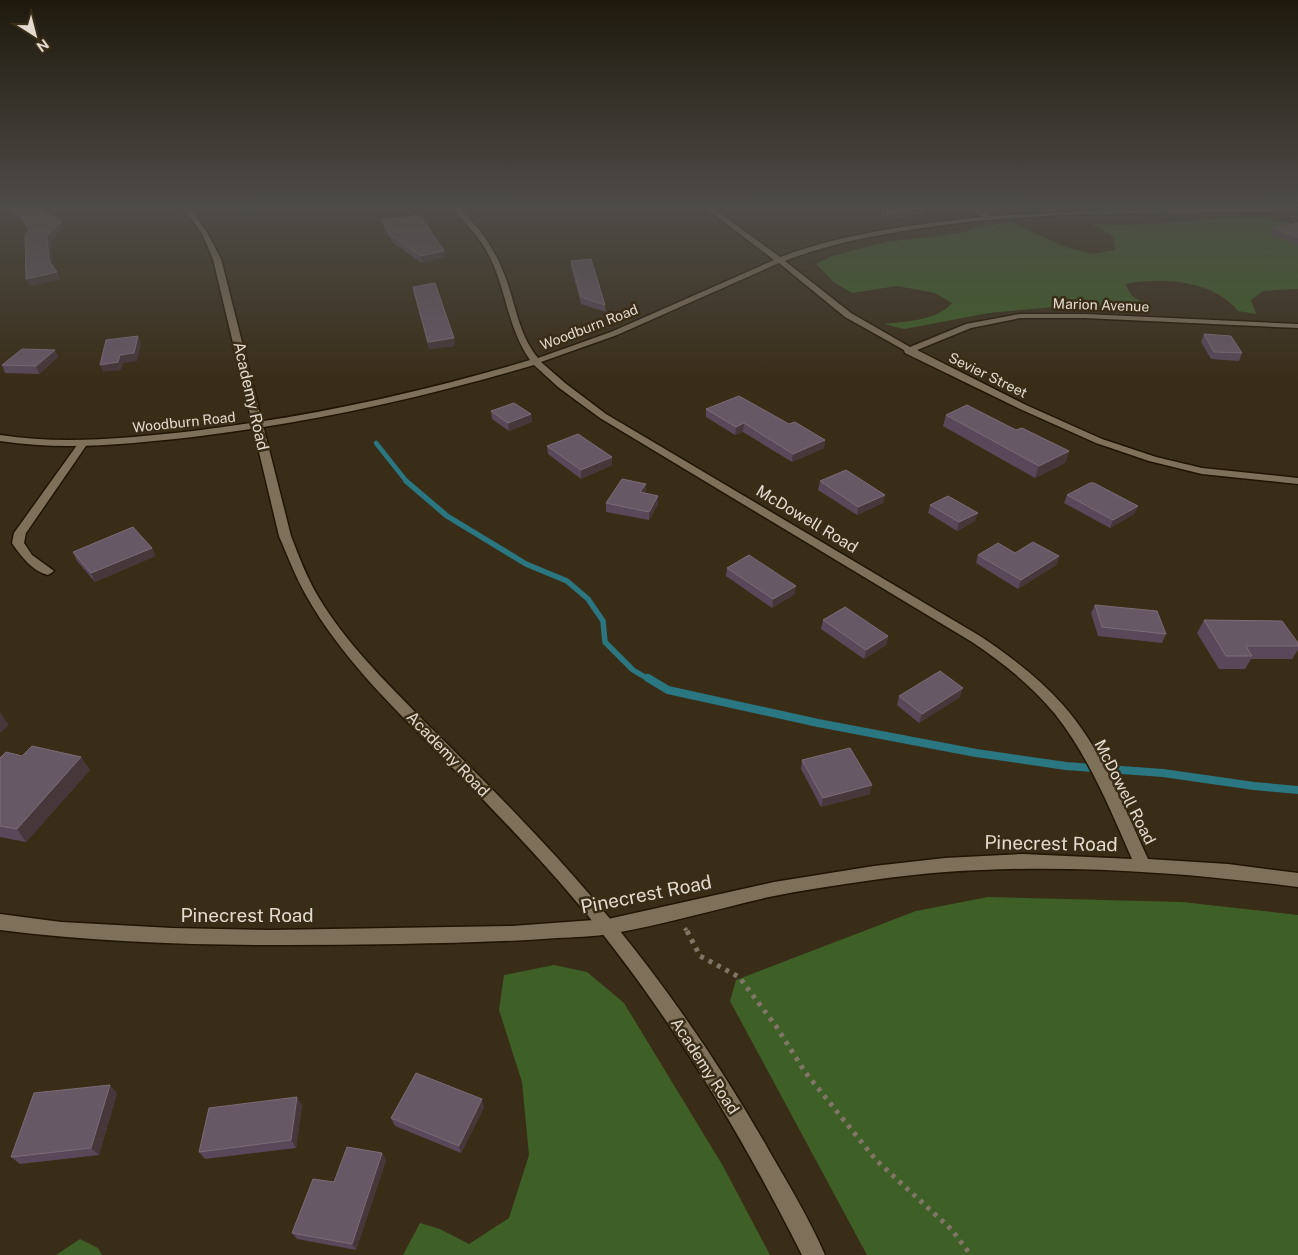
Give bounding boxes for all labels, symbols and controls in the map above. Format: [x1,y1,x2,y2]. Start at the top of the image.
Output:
north arrow [10,10,60,60]
text: N [34,36,52,55]
street label: Marion Avenue [1052,295,1150,315]
street label: Woodburn Road [538,301,640,353]
street label: Academy Road [229,340,273,452]
street label: Sevier Street [946,349,1030,401]
street label: Woodburn Road [132,409,236,435]
street label: McDowell Road [753,481,861,557]
street label: Academy Road [403,707,493,801]
street label: McDowell Road [1090,736,1160,848]
street label: Pinecrest Road [984,831,1118,855]
street label: Pinecrest Road [579,870,713,918]
street label: Pinecrest Road [180,904,314,926]
street label: Academy Road [667,1014,743,1118]

